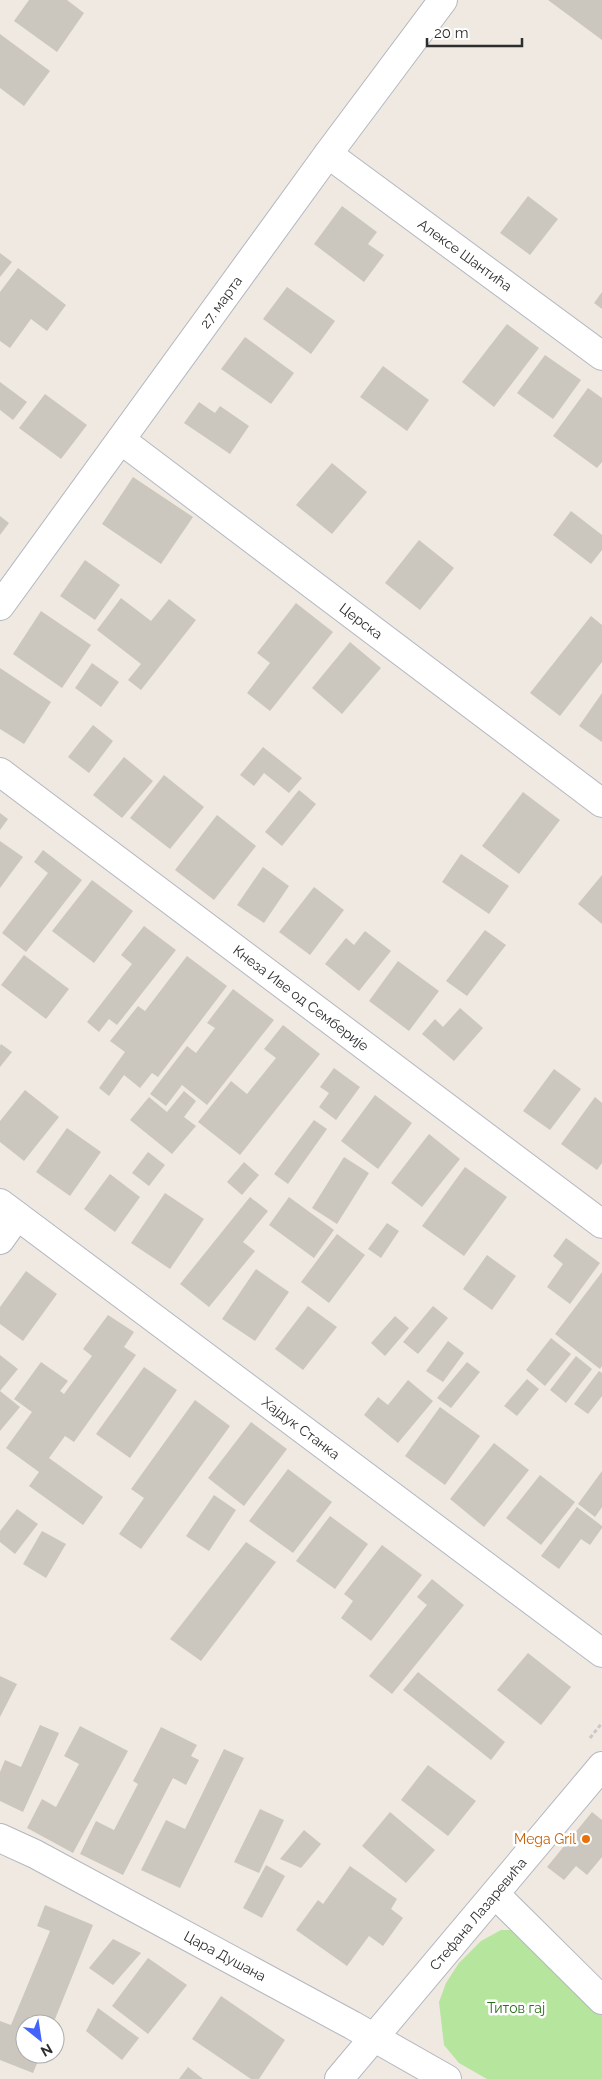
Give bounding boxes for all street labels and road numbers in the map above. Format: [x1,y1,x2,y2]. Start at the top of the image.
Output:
street label: Алексе Шантића [415,216,515,294]
street label: 27. марта [197,273,245,331]
street label: Церска [336,600,386,642]
street label: Кнеза Иве од Семберије [230,942,372,1054]
street label: Хајдук Станка [259,1394,343,1462]
street label: Стефана Лазаревића [426,1855,530,1973]
street label: Цара Душана [181,1928,269,1984]

